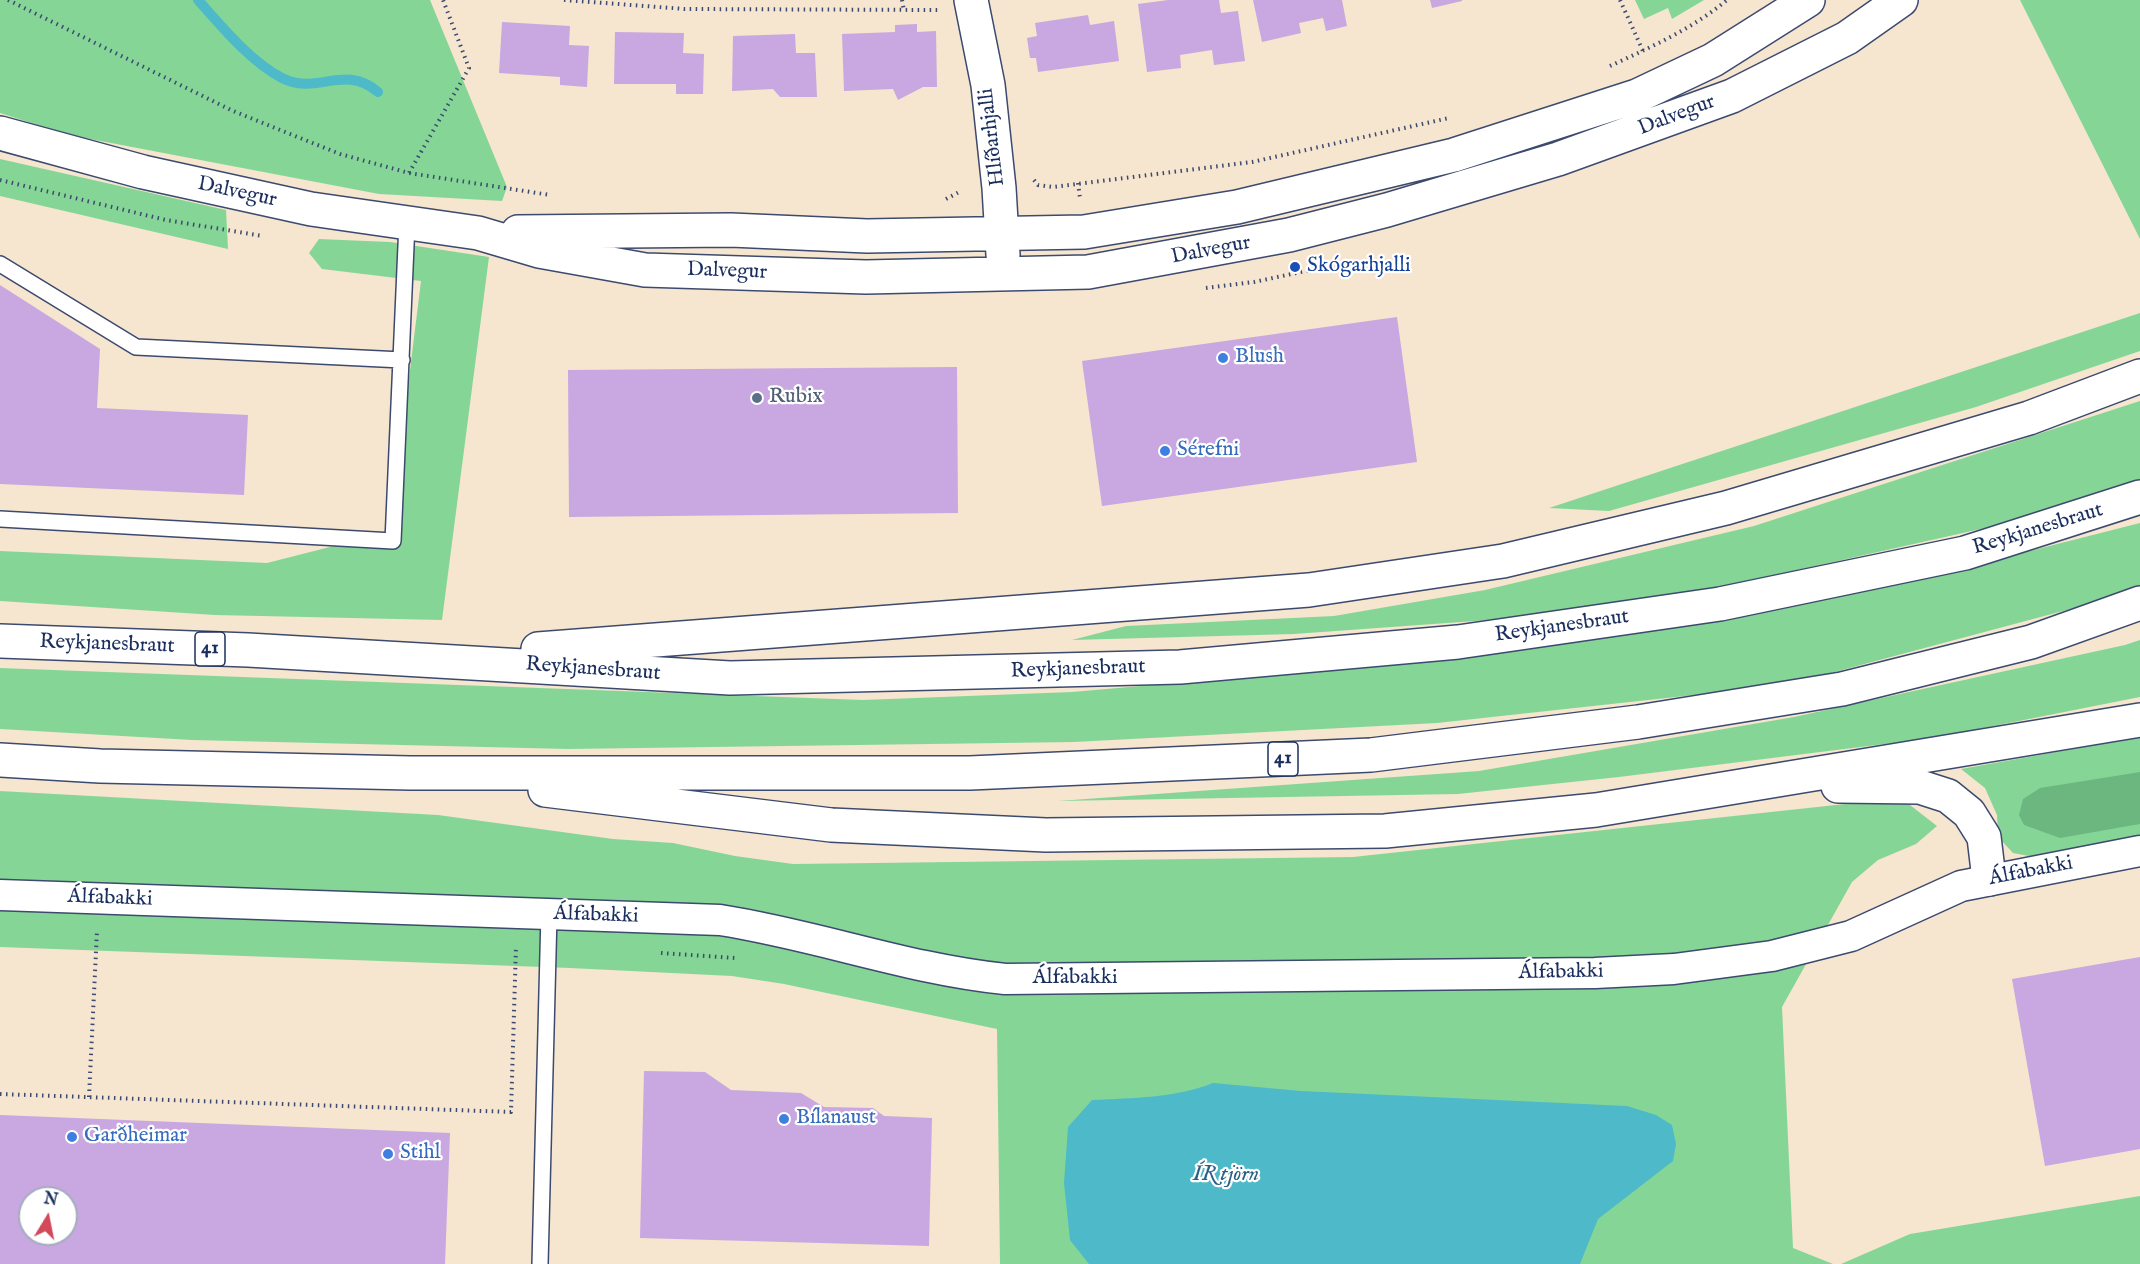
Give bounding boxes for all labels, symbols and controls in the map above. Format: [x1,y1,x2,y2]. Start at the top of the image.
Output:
street label: Hlíðarhjalli [974,87,1012,187]
street label: Dalvegur [1635,90,1719,142]
street label: Dalvegur [195,172,279,214]
street label: Dalvegur [1169,231,1253,271]
place label: Skógarhjalli [1307,254,1411,280]
street label: Dalvegur [686,258,768,286]
marker: Skógarhjalli [1288,260,1302,274]
place label: Blush [1235,345,1284,371]
marker: Blush [1216,351,1230,365]
place label: Rubix [769,385,823,411]
marker: Rubix [750,391,764,405]
place label: Sérefni [1177,438,1239,464]
marker: Sérefni [1158,444,1172,458]
street label: Reykjanesbraut [1970,498,2106,562]
street label: Reykjanesbraut [1493,605,1631,649]
street label: Reykjanesbraut [39,630,175,660]
road number: 41 [195,632,225,666]
street label: Reykjanesbraut [525,653,661,687]
street label: Reykjanesbraut [1010,655,1146,685]
road number: 41 [1268,742,1298,776]
street label: Álfabakki [1987,852,2075,892]
street label: Álfabakki [67,885,153,913]
street label: Álfabakki [553,902,639,930]
street label: Álfabakki [1518,960,1604,986]
street label: Álfabakki [1032,966,1118,992]
place label: Bílanaust [796,1106,876,1132]
marker: Bílanaust [777,1112,791,1126]
place label: Garðheimar [84,1124,187,1150]
marker: Garðheimar [65,1130,79,1144]
place label: Stihl [400,1141,441,1167]
marker: Stihl [381,1147,395,1161]
water label: ÍR tjörn [1193,1162,1259,1188]
north arrow [18,1186,78,1246]
text: N [42,1189,59,1211]

